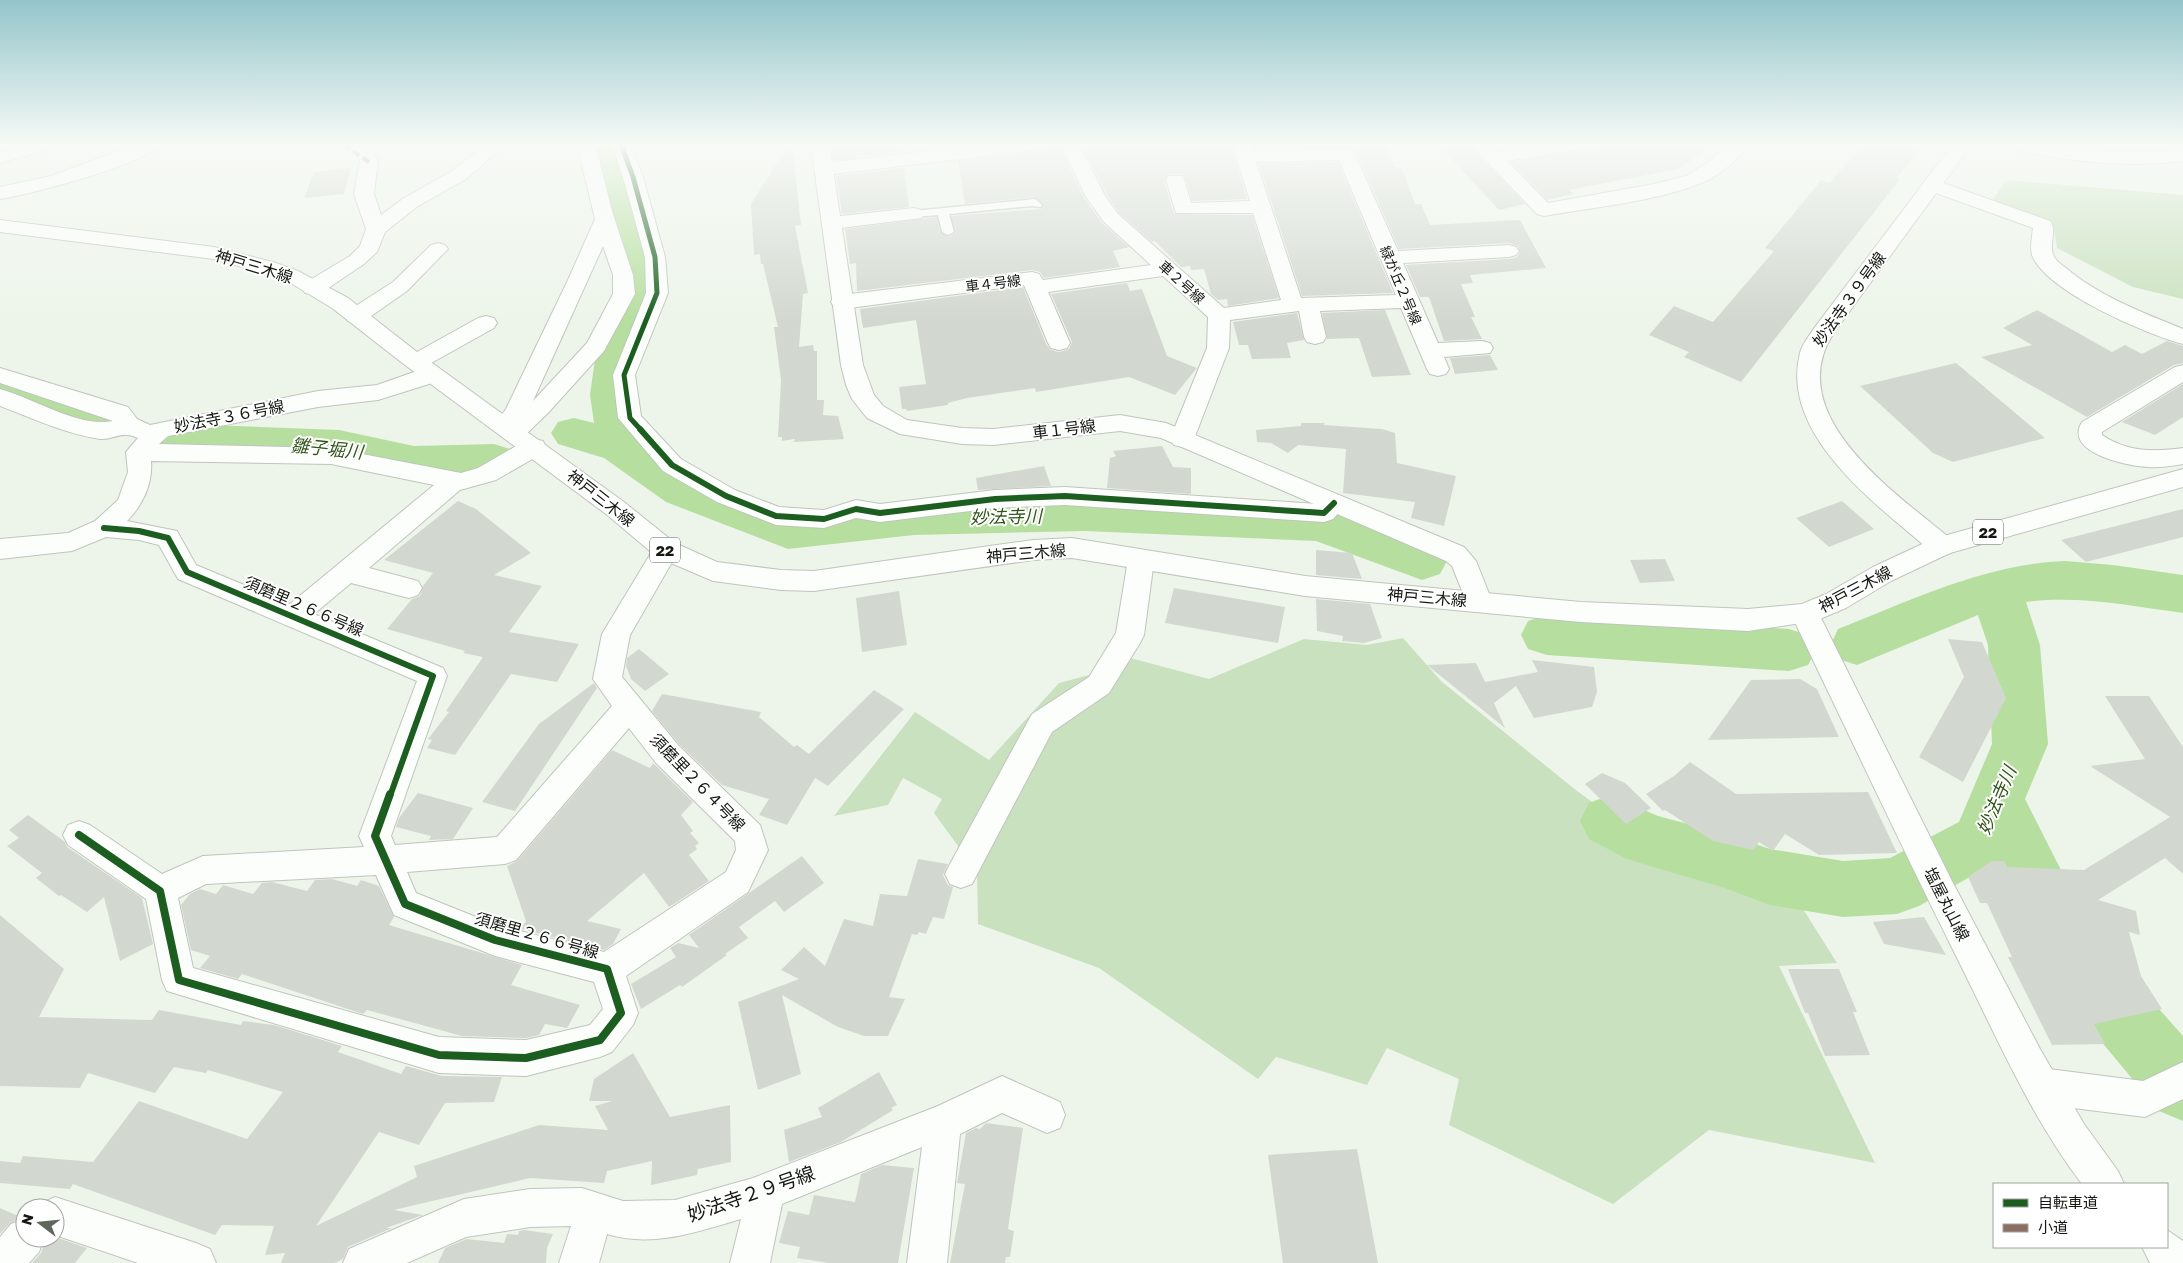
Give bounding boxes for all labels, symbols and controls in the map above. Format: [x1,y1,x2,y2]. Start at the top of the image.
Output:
street label: 緑が丘２号線 [1377,243,1425,327]
street label: 神戸三木線 [213,245,295,287]
street label: 妙法寺３９号線 [1808,248,1890,350]
street label: 車２号線 [1156,257,1208,307]
street label: 車４号線 [964,271,1022,295]
street label: 妙法寺３６号線 [172,395,286,437]
street label: 車１号線 [1031,415,1097,443]
water label: 雛子堀川 [290,433,366,463]
street label: 神戸三木線 [563,465,639,531]
water label: 妙法寺川 [970,504,1044,528]
road number: 22 [1973,520,2003,544]
road number: 22 [650,538,680,562]
street label: 神戸三木線 [985,540,1067,566]
street label: 神戸三木線 [1815,561,1895,617]
street label: 須磨里２６６号線 [241,572,367,640]
street label: 神戸三木線 [1386,584,1468,610]
street label: 須磨里２６４号線 [646,729,750,835]
water label: 妙法寺川 [1972,761,2021,837]
street label: 塩屋丸山線 [1920,864,1974,944]
street label: 須磨里２６６号線 [473,908,601,962]
street label: 妙法寺２９号線 [684,1160,818,1226]
legend [1993,1183,2168,1248]
text: 自転車道 [2038,1193,2098,1211]
north arrow [15,1198,65,1248]
text: N [17,1212,37,1227]
text: 小道 [2038,1218,2068,1236]

